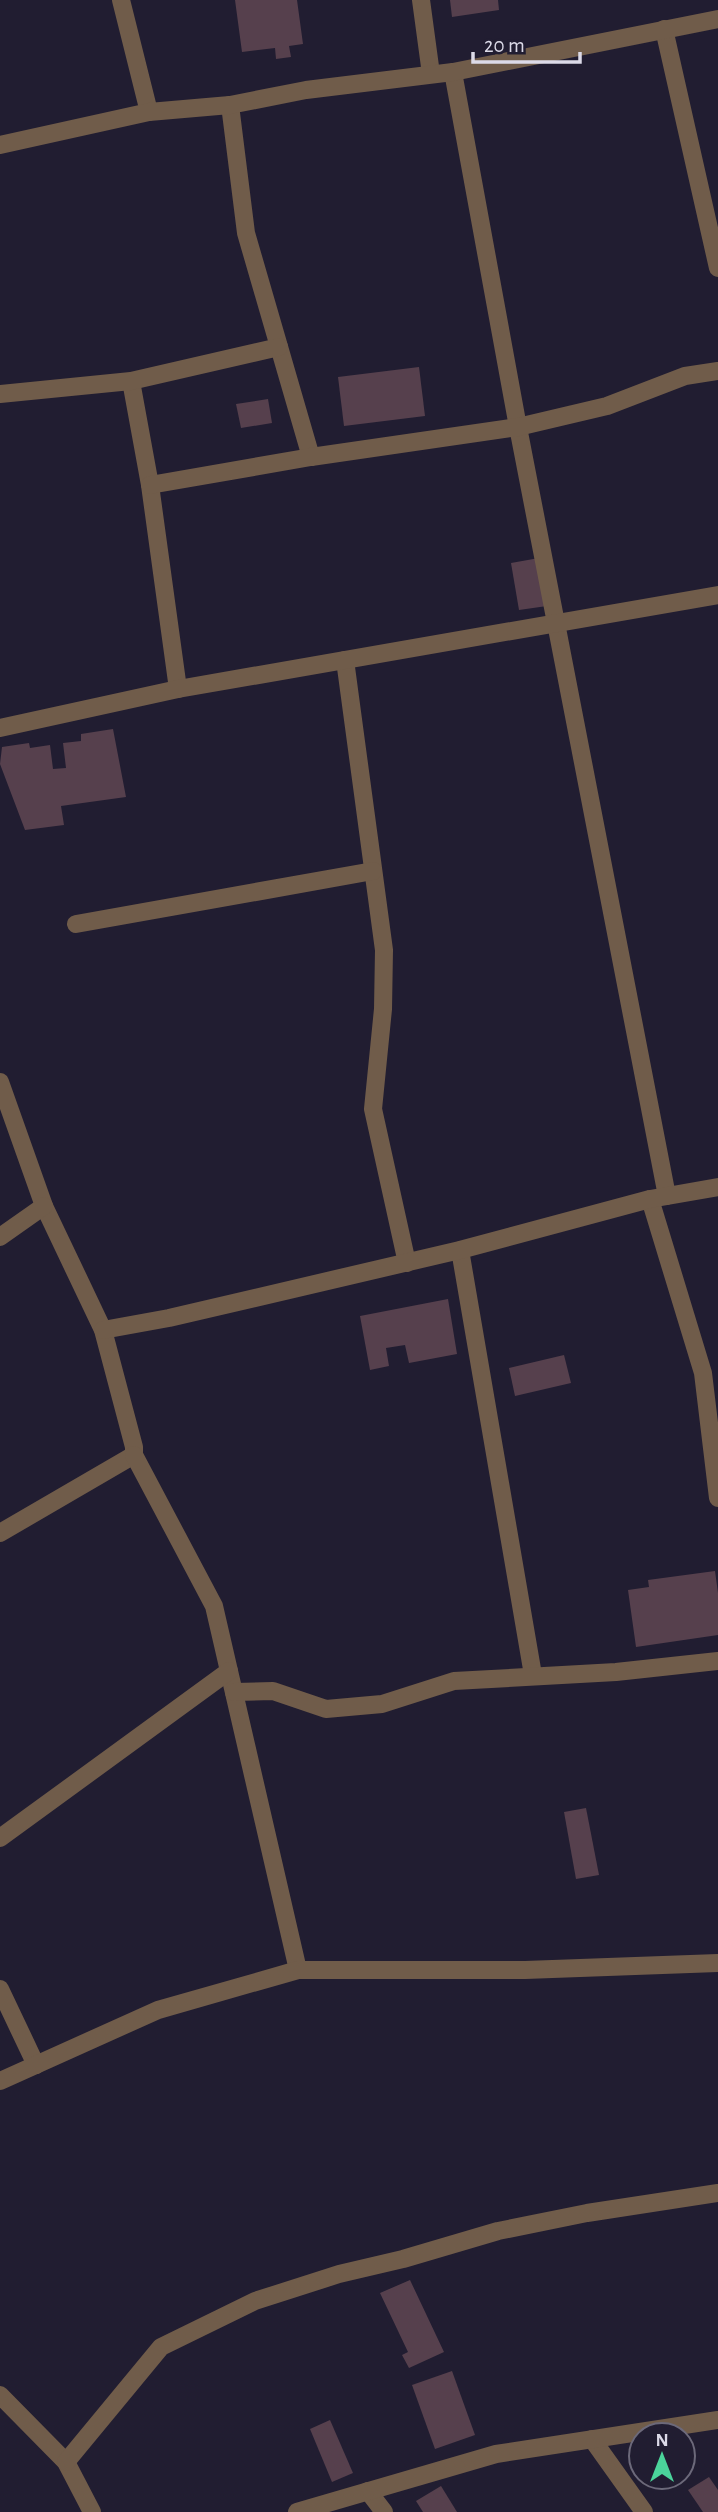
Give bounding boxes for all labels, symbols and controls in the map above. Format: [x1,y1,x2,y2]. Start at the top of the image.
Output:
scale bar [473,21,580,65]
text: 20 m [484,35,525,56]
north arrow [627,2421,697,2491]
text: N [655,2431,669,2450]

